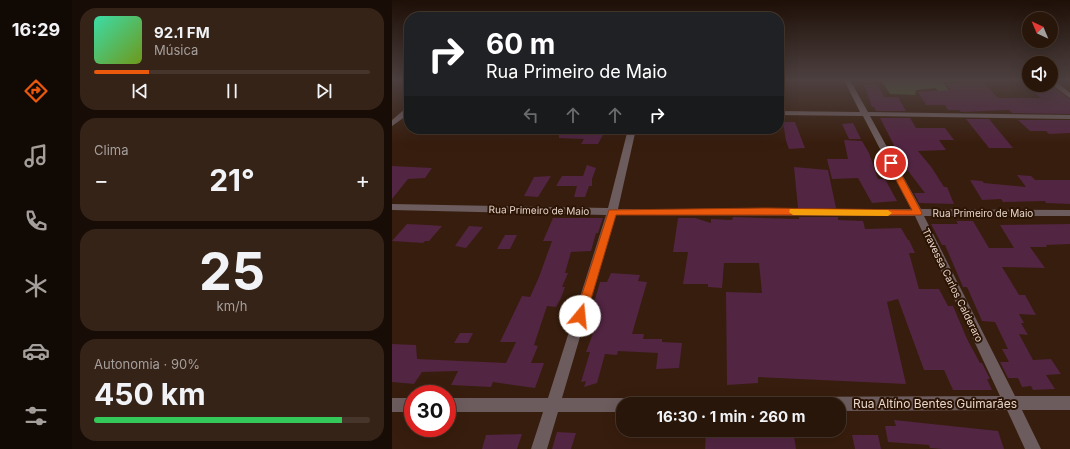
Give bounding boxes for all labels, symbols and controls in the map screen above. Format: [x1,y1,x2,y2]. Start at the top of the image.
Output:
north arrow [1022,12,1058,48]
map controls [1022,12,1058,92]
text: 16:29 [12,19,60,40]
text: 92.1 FM [154,23,210,42]
text: 60 m [486,27,555,61]
icon: right [420,28,472,80]
text: Música [154,42,198,58]
button: sound [1022,56,1058,92]
text: Rua Primeiro de Maio [486,61,667,82]
icon: directions [22,77,50,105]
icon: previous [129,80,151,102]
icon: pause [221,80,243,102]
icon: next [313,80,335,102]
icon: left [520,104,542,126]
icon: ahead [562,104,584,126]
icon: ahead [604,104,626,126]
icon: right [646,104,668,126]
icon: music [22,142,50,170]
text: Clima [94,142,128,158]
pin [874,146,908,180]
icon: arrive [880,152,902,174]
text: 21° [209,162,255,198]
text: − [94,167,109,193]
text: + [355,167,370,193]
street label: Rua Primeiro de Maio [489,203,589,217]
icon: phone [22,207,50,235]
street label: Rua Primeiro de Maio [933,207,1033,219]
street label: Travessa Carlos Calderaro [920,226,986,344]
text: 25 [199,240,265,303]
icon: climate [22,272,50,300]
position arrow [559,295,601,337]
text: km/h [217,298,247,314]
icon: car [22,337,50,365]
text: Autonomia · 90% [94,356,200,372]
text: 450 km [94,376,206,412]
speed limit sign: 30 [404,385,456,437]
street label: Rua Altíno Bentes Guimarães [853,396,1017,411]
icon: filters [22,402,50,430]
text: 16:30 · 1 min · 260 m [657,407,805,426]

